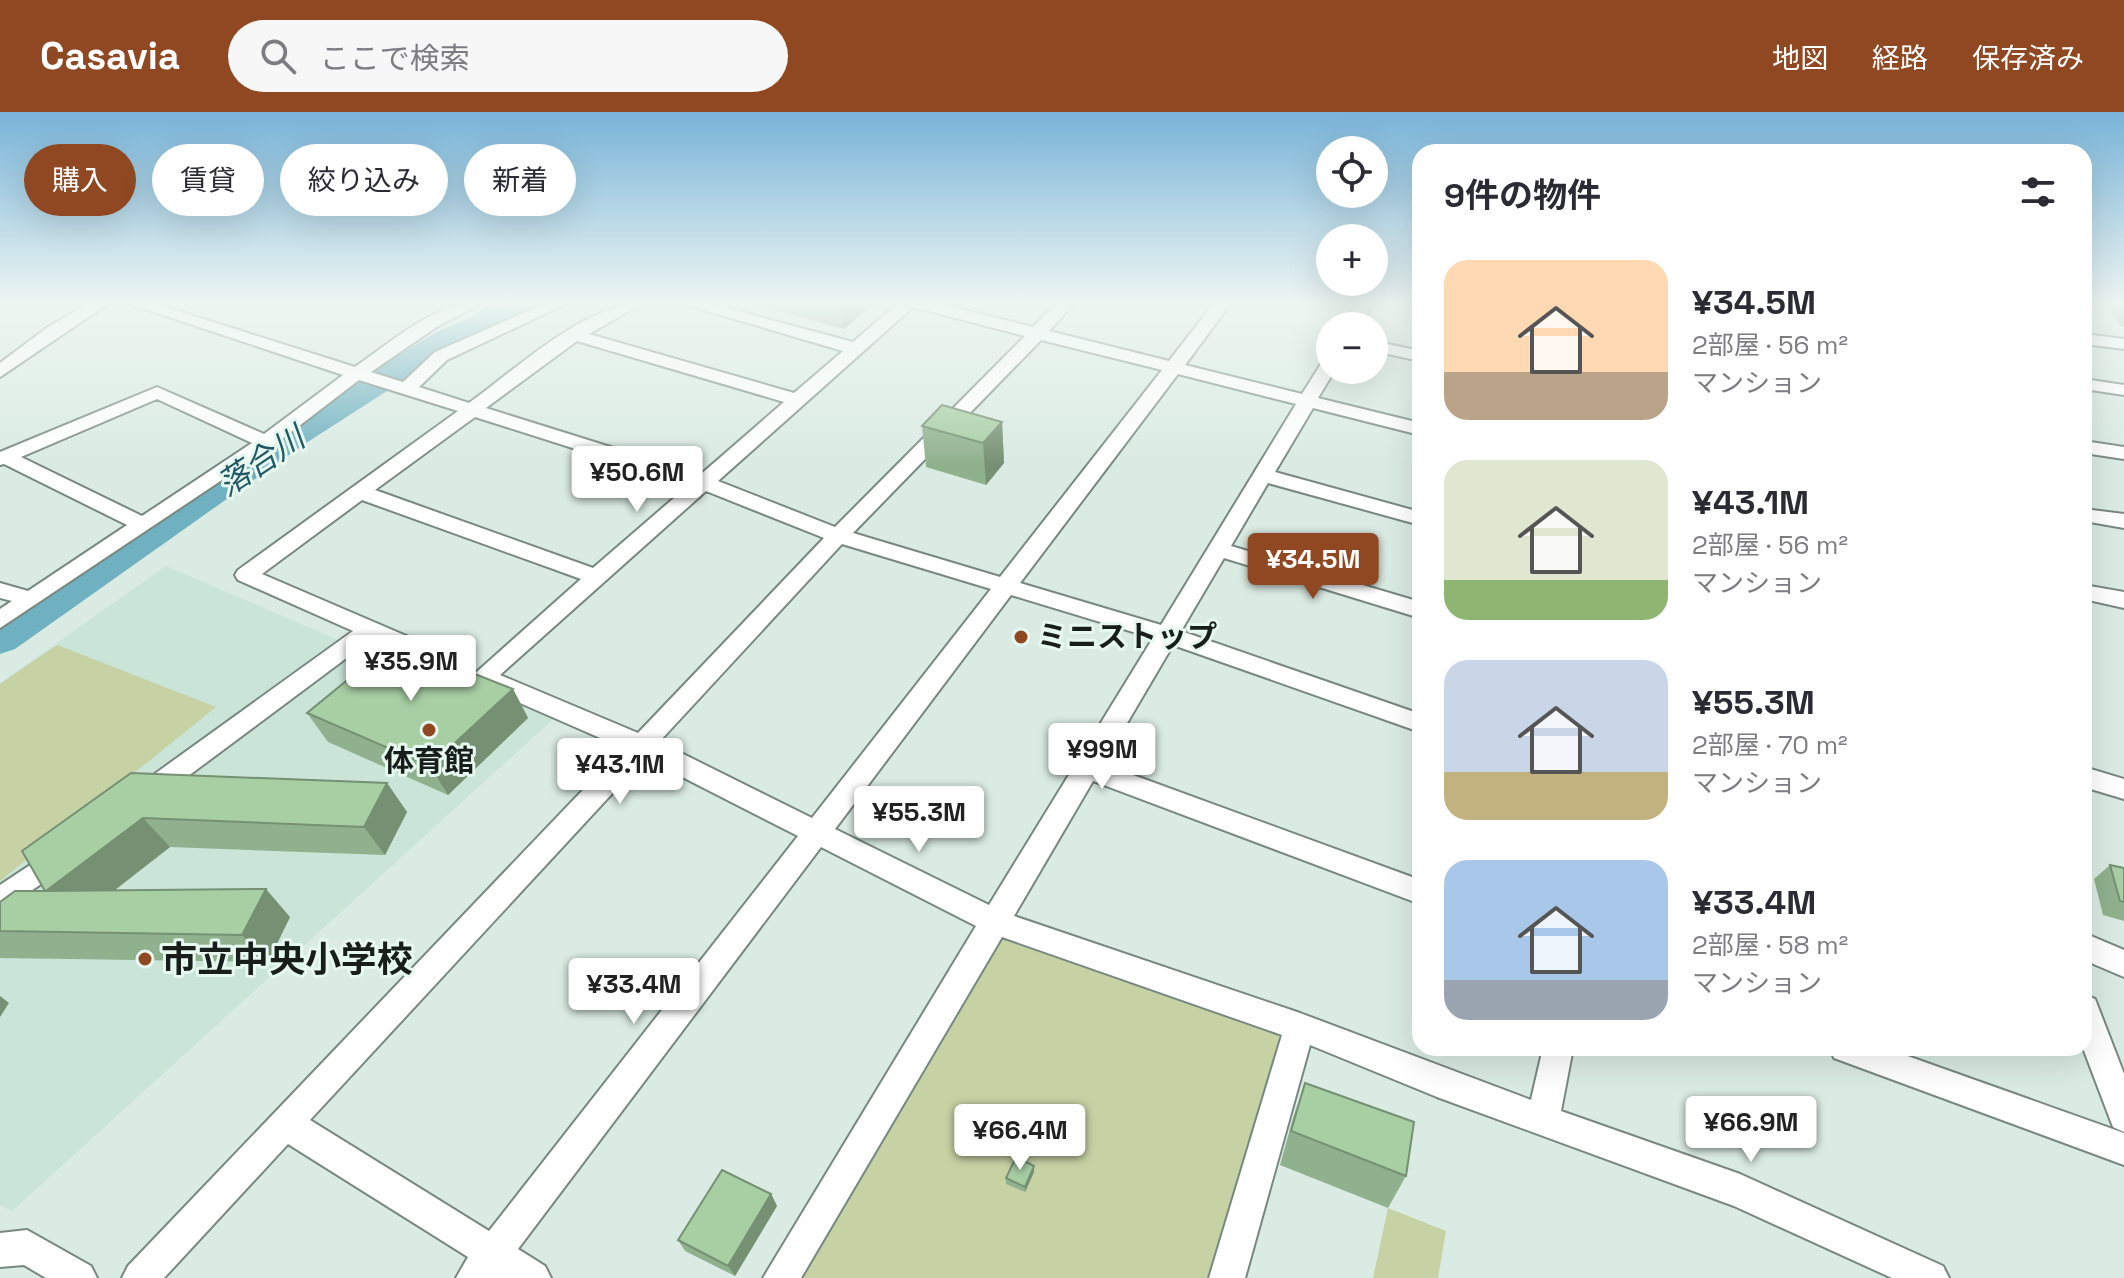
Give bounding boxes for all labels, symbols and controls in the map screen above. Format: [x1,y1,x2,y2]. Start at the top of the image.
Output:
search box [228,20,788,92]
text: Casavia [40,32,180,80]
icon: search [256,34,300,78]
text: ここで検索 [320,39,470,78]
text: 地図 [1772,40,1828,76]
text: 経路 [1872,40,1928,76]
text: 保存済み [1972,40,2084,76]
map controls [1316,136,1388,384]
button: locate [1316,136,1388,208]
chip: 購入 [24,144,136,216]
chip: 賃貸 [152,144,264,216]
chip: 絞り込み [280,144,448,216]
chip: 新着 [464,144,576,216]
icon: filters [2016,170,2060,214]
text: 9件の物件 [1444,174,1601,217]
button: + [1316,224,1388,296]
text: ¥34.5M [1692,281,1816,324]
icon: home [1508,292,1604,388]
button: − [1316,312,1388,384]
text: 2部屋 · 56 m² [1692,328,1848,362]
text: マンション [1692,366,1822,400]
water label: 落合川 [210,416,314,504]
pin: ¥50.6M [572,446,702,514]
text: ¥50.6M [590,455,684,489]
text: ¥43.1M [1692,481,1809,524]
icon: home [1508,492,1604,588]
text: 2部屋 · 56 m² [1692,528,1848,562]
pin: ¥34.5M [1248,533,1378,601]
text: ¥34.5M [1266,542,1360,576]
text: マンション [1692,566,1822,600]
place label: ミニストップ [1037,617,1217,656]
marker: ミニストップ [1012,628,1030,646]
pin: ¥35.9M [346,635,476,703]
text: ¥35.9M [364,644,458,678]
text: ¥55.3M [1692,681,1815,724]
icon: home [1508,692,1604,788]
marker: 体育館 [420,721,438,739]
pin: ¥99M [1055,723,1149,791]
text: 2部屋 · 70 m² [1692,728,1848,762]
text: ¥99M [1066,732,1138,766]
pin: ¥43.1M [555,738,685,806]
place label: 体育館 [384,741,474,780]
text: ¥43.1M [575,747,665,781]
text: マンション [1692,766,1822,800]
pin: ¥55.3M [854,786,984,854]
text: ¥55.3M [872,795,966,829]
text: ¥33.4M [1692,881,1816,924]
icon: home [1508,892,1604,988]
text: 2部屋 · 58 m² [1692,928,1848,962]
place label: 市立中央小学校 [161,937,413,983]
marker: 市立中央小学校 [136,950,154,968]
pin: ¥33.4M [569,958,699,1026]
text: マンション [1692,966,1822,1000]
text: ¥33.4M [587,967,681,1001]
pin: ¥66.9M [1686,1096,1816,1164]
pin: ¥66.4M [955,1104,1085,1172]
text: ¥66.9M [1704,1105,1798,1139]
text: ¥66.4M [972,1113,1068,1147]

